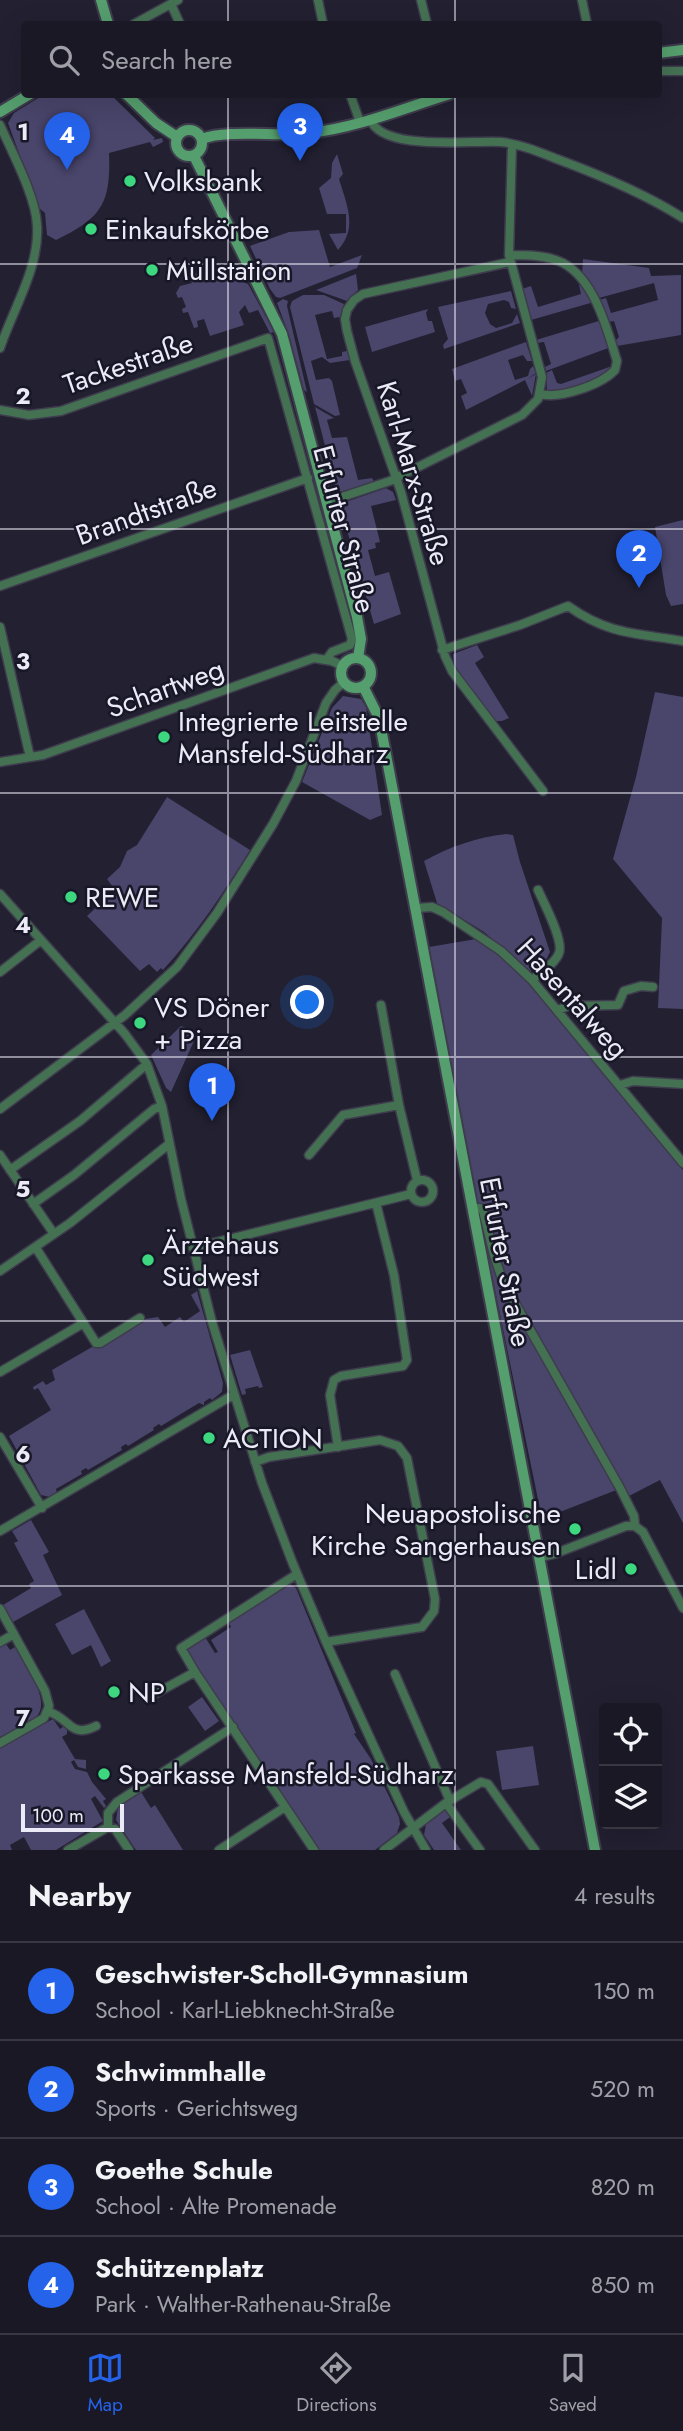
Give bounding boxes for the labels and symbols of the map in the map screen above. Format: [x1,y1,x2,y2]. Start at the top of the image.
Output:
pin: 3 [277,103,323,161]
pin: 4 [44,112,90,170]
text: 1 [17,115,29,149]
place label: Volksbank [144,161,263,202]
marker: Volksbank [122,173,138,189]
place label: Einkaufskörbe [105,209,269,250]
marker: Einkaufskörbe [83,221,99,237]
place label: Müllstation [166,250,292,291]
marker: Müllstation [144,262,160,278]
street label: Tackestraße [58,322,199,405]
street label: Karl-Marx-Straße [366,376,461,570]
text: 2 [15,379,31,413]
street label: Erfurter Straße [302,441,387,617]
street label: Brandtstraße [70,467,222,556]
pin: 2 [616,530,662,588]
text: 3 [16,644,30,678]
street label: Schartweg [101,648,230,729]
place label: Integrierte Leitstelle Mansfeld-Südharz [178,701,408,774]
marker: Integrierte Leitstelle Mansfeld-Südharz [156,729,172,745]
place label: REWE [85,877,159,918]
marker: REWE [63,889,79,905]
text: 4 [15,908,31,942]
street label: Hasentalweg [507,929,638,1068]
your location [290,985,324,1019]
place label: VS Döner + Pizza [154,987,270,1060]
marker: VS Döner + Pizza [132,1015,148,1031]
pin: 1 [189,1063,235,1121]
text: 5 [16,1172,30,1206]
street label: Erfurter Straße [469,1174,542,1350]
place label: Ärztehaus Südwest [162,1224,279,1297]
marker: Ärztehaus Südwest [140,1252,156,1268]
place label: ACTION [223,1418,323,1459]
marker: ACTION [201,1430,217,1446]
text: 6 [15,1437,31,1471]
place label: Neuapostolische Kirche Sangerhausen [311,1493,561,1566]
marker: Neuapostolische Kirche Sangerhausen [567,1521,583,1537]
place label: Lidl [575,1549,617,1590]
marker: Lidl [623,1561,639,1577]
place label: NP [128,1672,165,1713]
marker: NP [106,1684,122,1700]
text: 7 [16,1701,30,1735]
place label: Sparkasse Mansfeld-Südharz [118,1754,454,1795]
marker: Sparkasse Mansfeld-Südharz [96,1766,112,1782]
scale bar [21,1801,124,1833]

